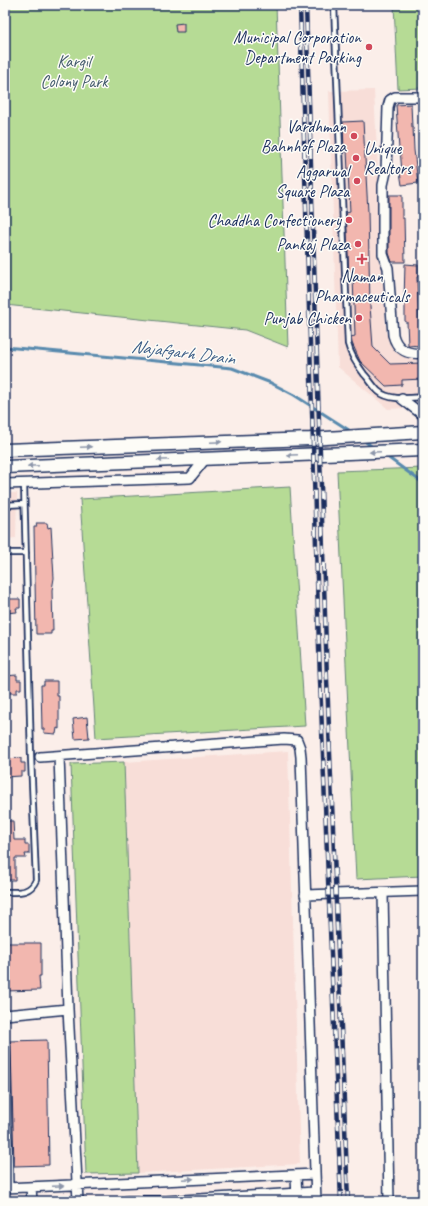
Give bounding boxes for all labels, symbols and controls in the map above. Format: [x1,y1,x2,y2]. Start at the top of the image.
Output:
place label: Municipal Corporation Department Parking [233,27,362,68]
marker: Municipal Corporation Department Parking [364,42,374,52]
park label: Kargil Colony Park [41,51,109,92]
place label: Vardhman Bahnhof Plaza [261,116,348,157]
marker: Vardhman Bahnhof Plaza [349,131,359,141]
place label: Unique Realtors [364,138,414,179]
marker: Unique Realtors [351,153,361,163]
place label: Aggarwal Square Plaza [276,161,352,202]
marker: Aggarwal Square Plaza [352,176,362,186]
place label: Chaddha Confectionery [207,210,342,231]
marker: Chaddha Confectionery [344,215,354,225]
place label: Pankaj Plaza [276,234,352,255]
marker: Pankaj Plaza [353,239,363,249]
marker: Naman Pharmaceuticals [357,254,367,264]
place label: Naman Pharmaceuticals [315,266,410,307]
place label: Punjab Chicken [263,308,352,329]
marker: Punjab Chicken [354,313,364,323]
water label: Najafgarh Drain [130,335,238,369]
one-way arrow [210,439,223,445]
one-way arrow [80,443,92,450]
one-way arrow [369,448,381,455]
one-way arrow [285,452,298,458]
one-way arrow [157,457,169,464]
one-way arrow [26,463,39,469]
one-way arrow [182,1176,195,1182]
one-way arrow [52,1183,64,1190]

